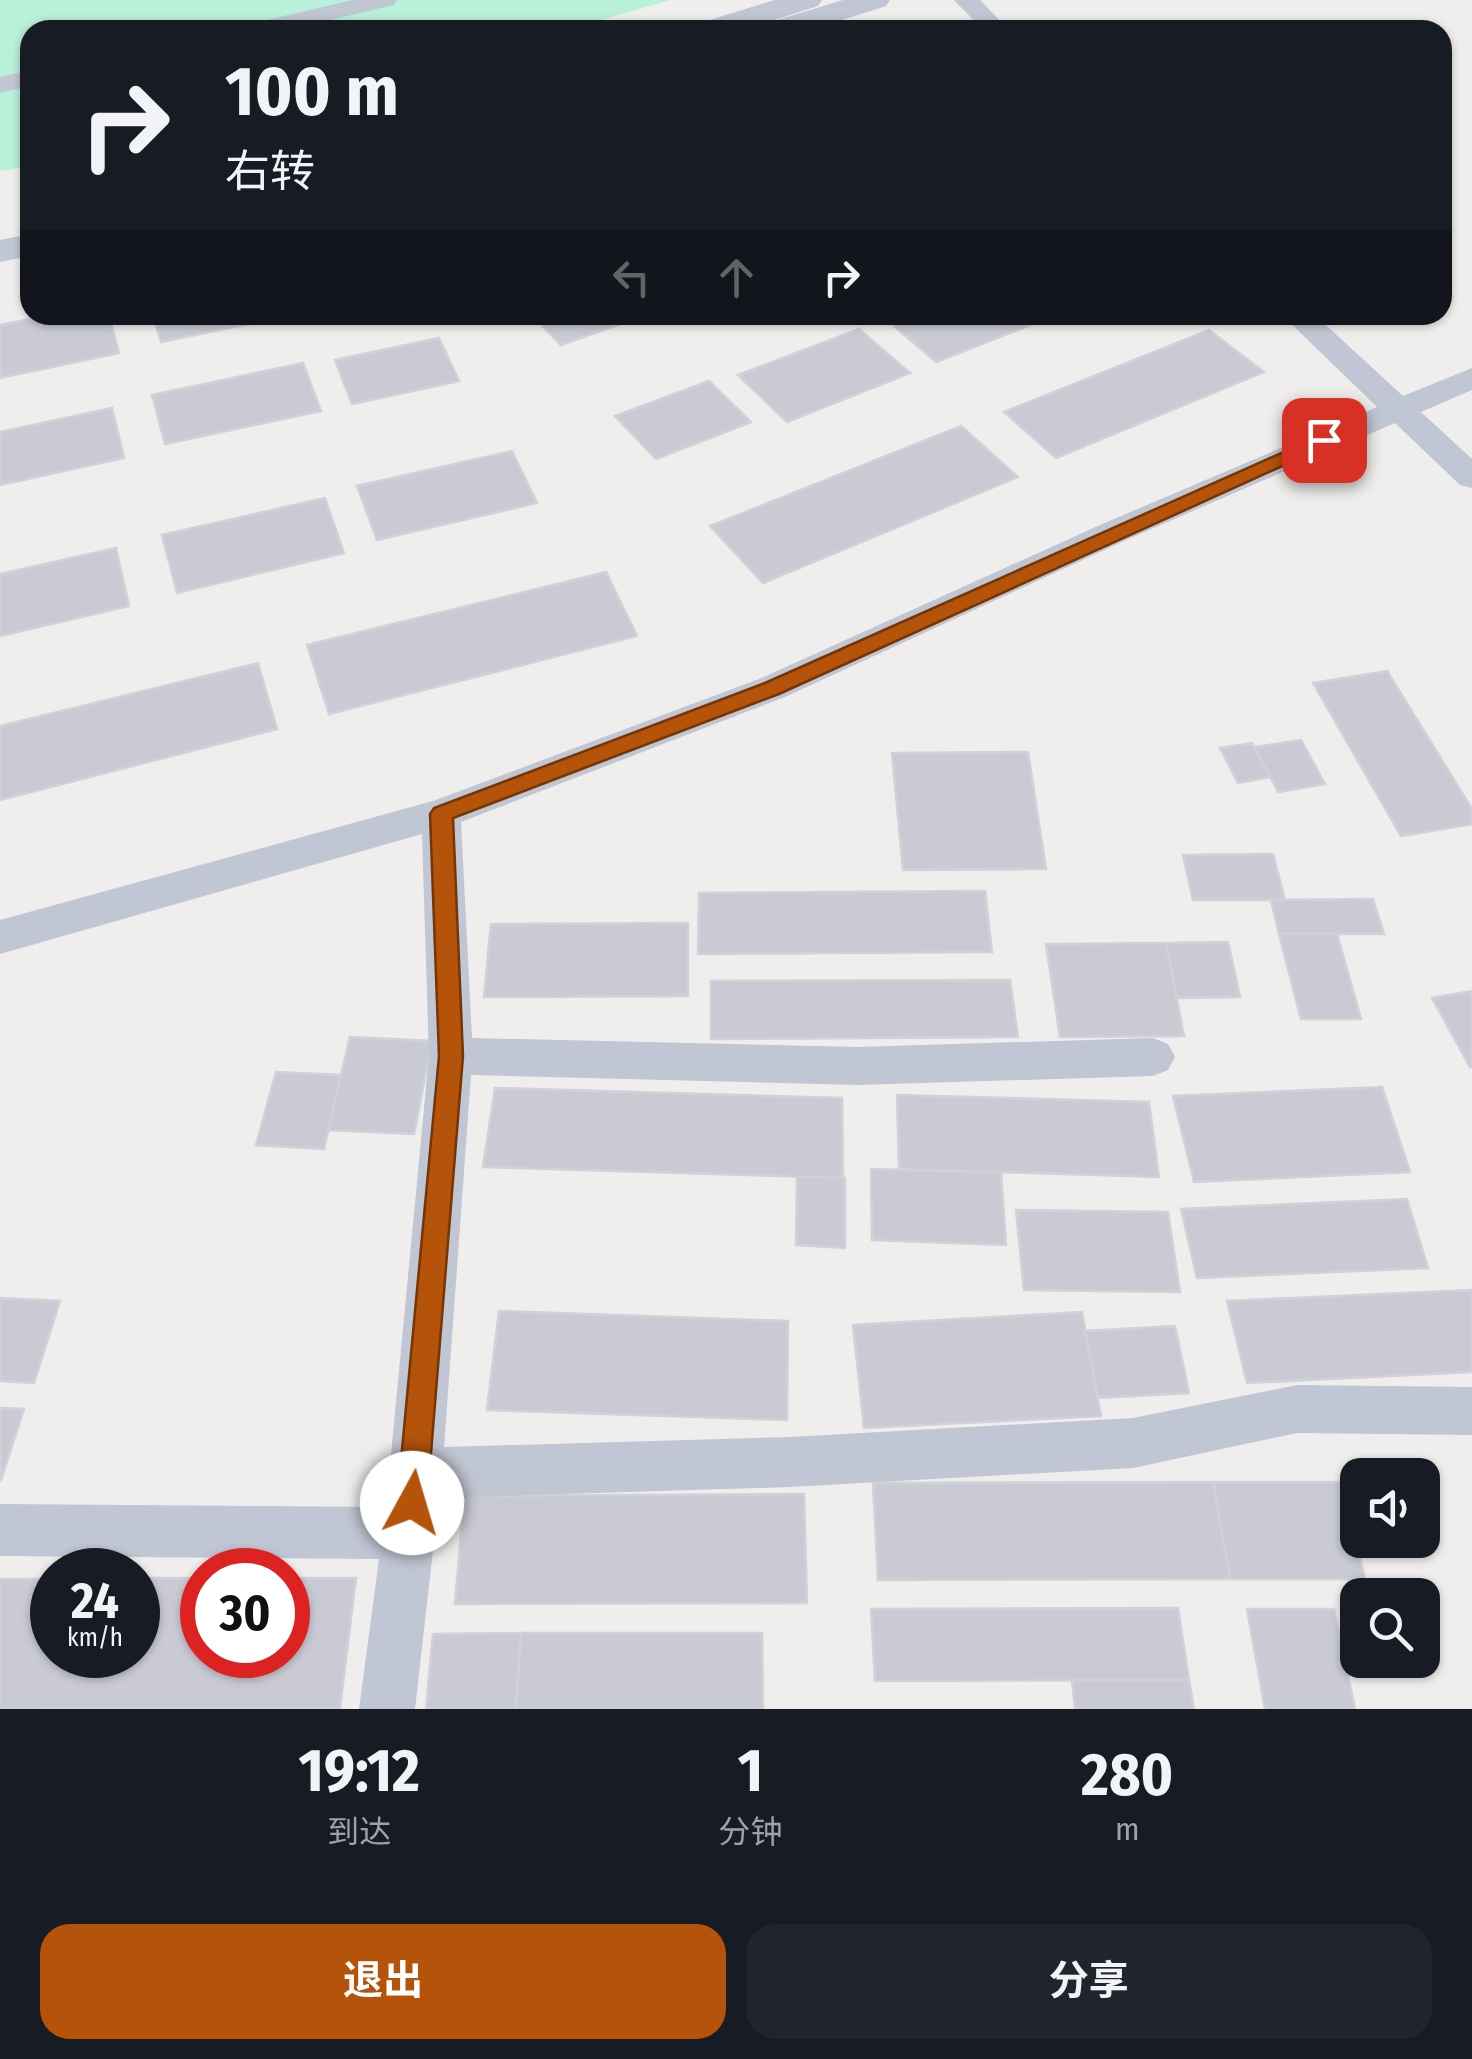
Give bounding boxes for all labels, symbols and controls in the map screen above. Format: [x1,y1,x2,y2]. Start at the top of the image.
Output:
text: 100 m [225,50,399,134]
icon: right [60,60,190,190]
text: 右转 [225,145,315,199]
icon: left [604,250,659,305]
icon: ahead [709,250,764,305]
icon: right [814,250,869,305]
pin [1282,398,1367,483]
icon: arrive [1297,413,1352,468]
position arrow [360,1451,464,1555]
map controls [1340,1458,1440,1678]
button: sound [1340,1458,1440,1558]
speed limit sign: 30 [180,1548,310,1678]
text: 24 [71,1571,119,1631]
button: search [1340,1578,1440,1678]
text: km/h [67,1623,123,1653]
text: 19:12 [299,1735,420,1807]
text: 1 [738,1735,763,1807]
text: 280 [1081,1739,1173,1811]
text: m [1115,1810,1140,1848]
text: 到达 [327,1813,391,1851]
text: 分钟 [718,1813,783,1851]
button: 退出 [40,1924,726,2039]
button: 分享 [746,1924,1432,2039]

